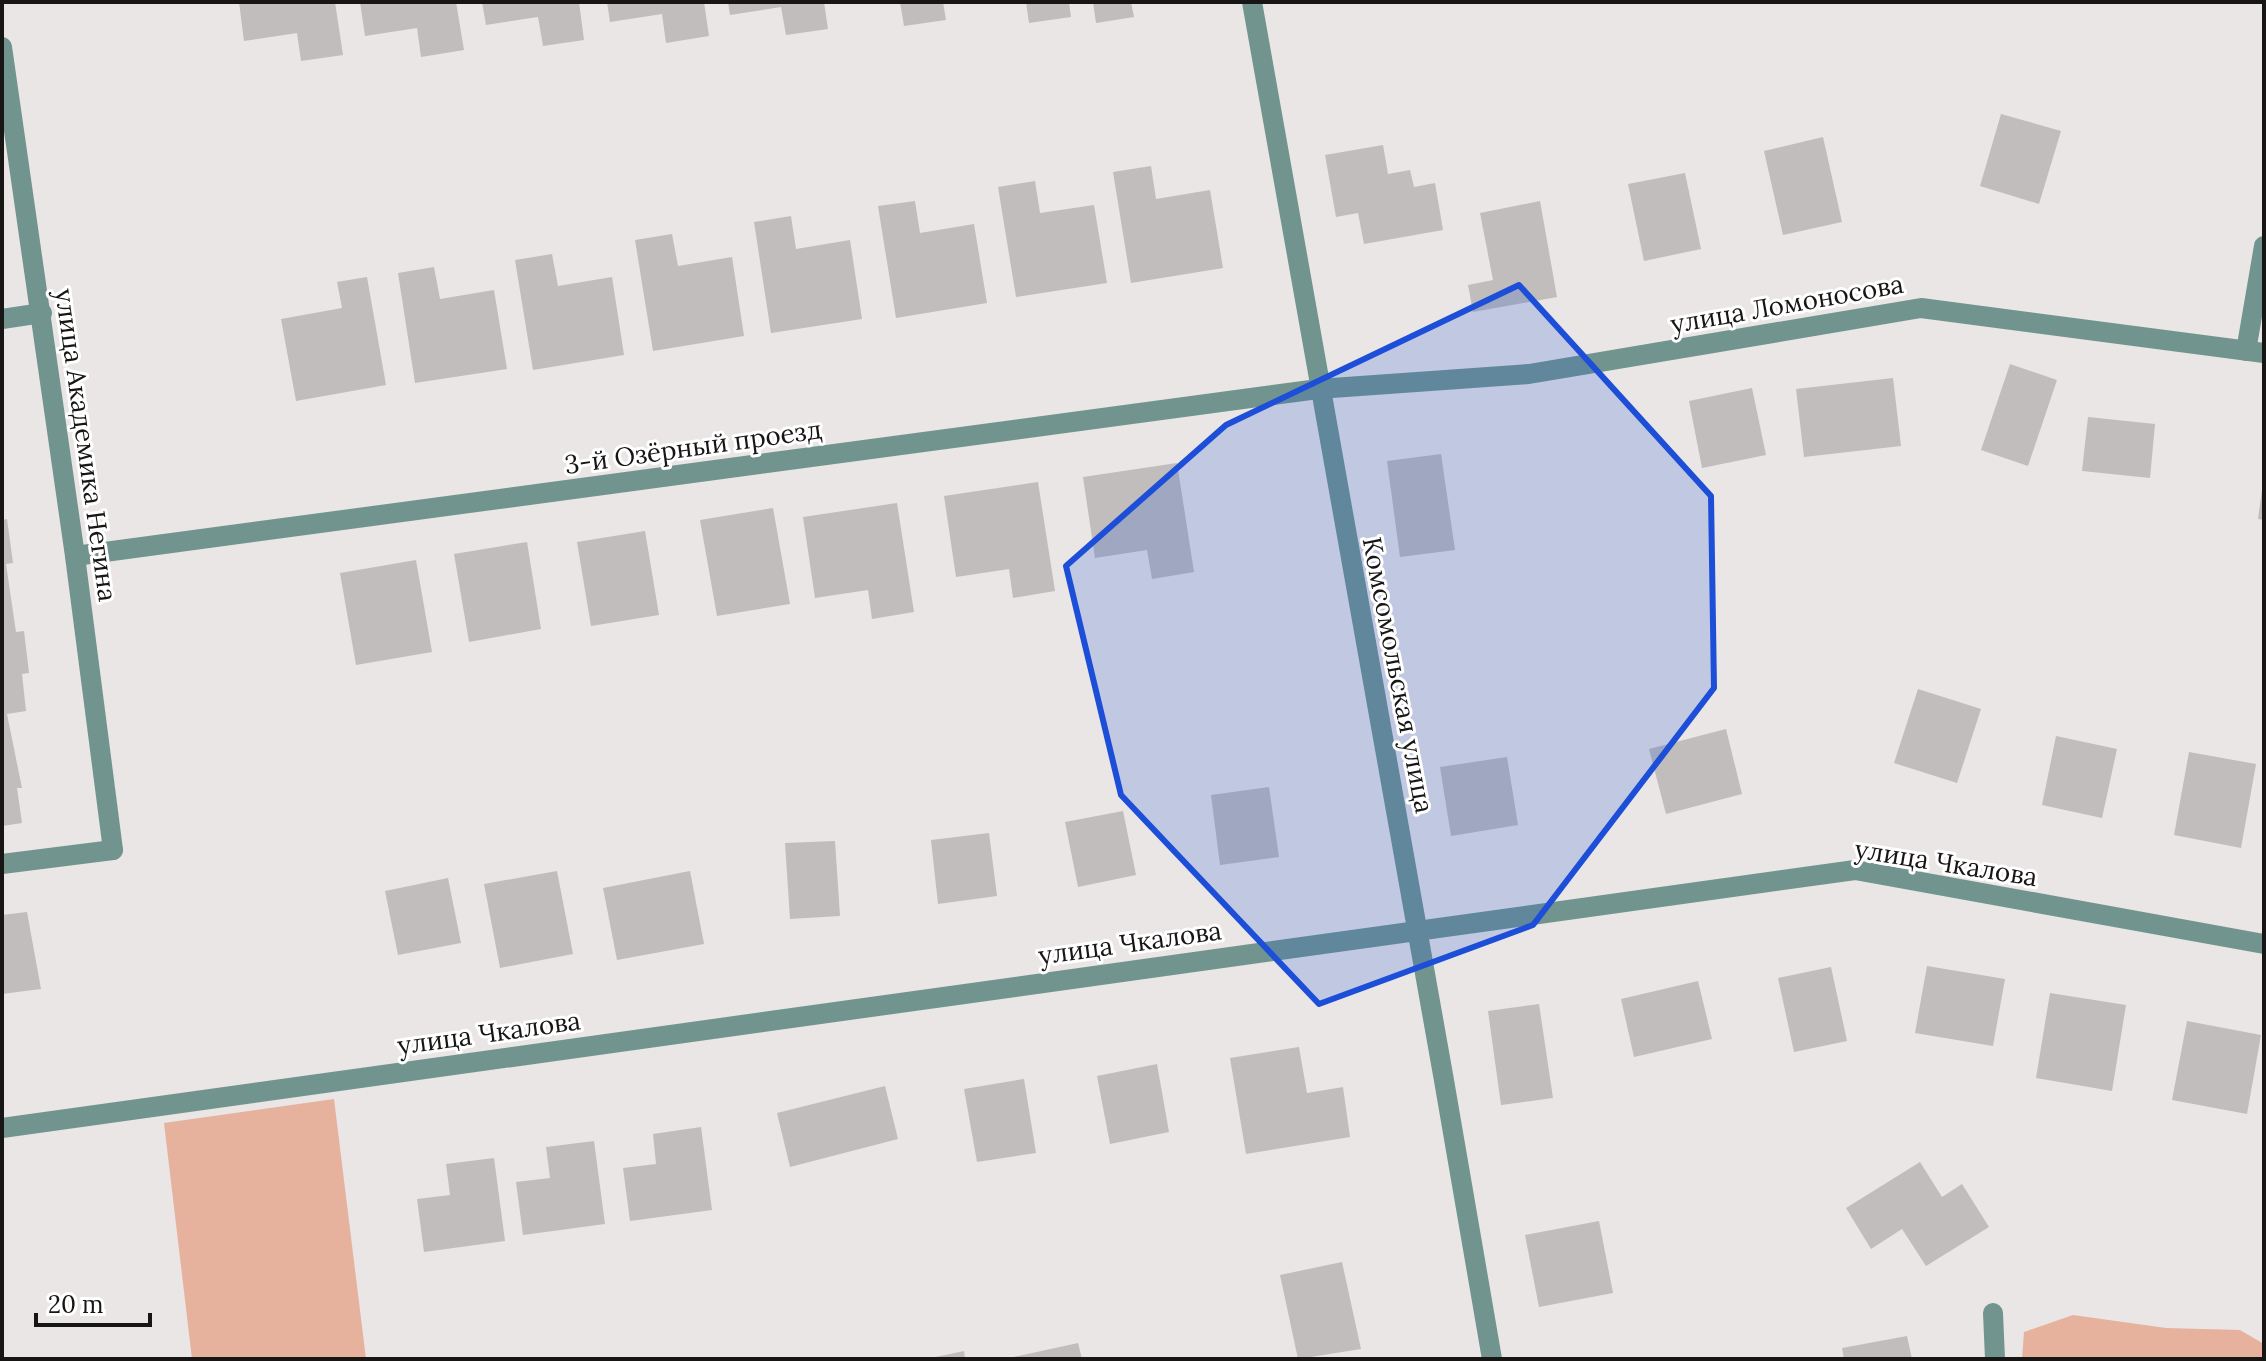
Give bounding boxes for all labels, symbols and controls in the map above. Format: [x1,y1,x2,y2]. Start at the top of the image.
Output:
street label: улица Ломоносова [1668,267,1906,340]
street label: улица Академика Негина [48,286,125,603]
street label: 3-й Озёрный проезд [562,412,824,481]
street label: Комсомольская улица [1356,534,1441,816]
street label: улица Чкалова [1852,832,2040,893]
street label: улица Чкалова [1036,913,1224,972]
street label: улица Чкалова [395,1003,583,1062]
scale bar [36,1277,150,1327]
text: 20 m [48,1289,104,1320]

